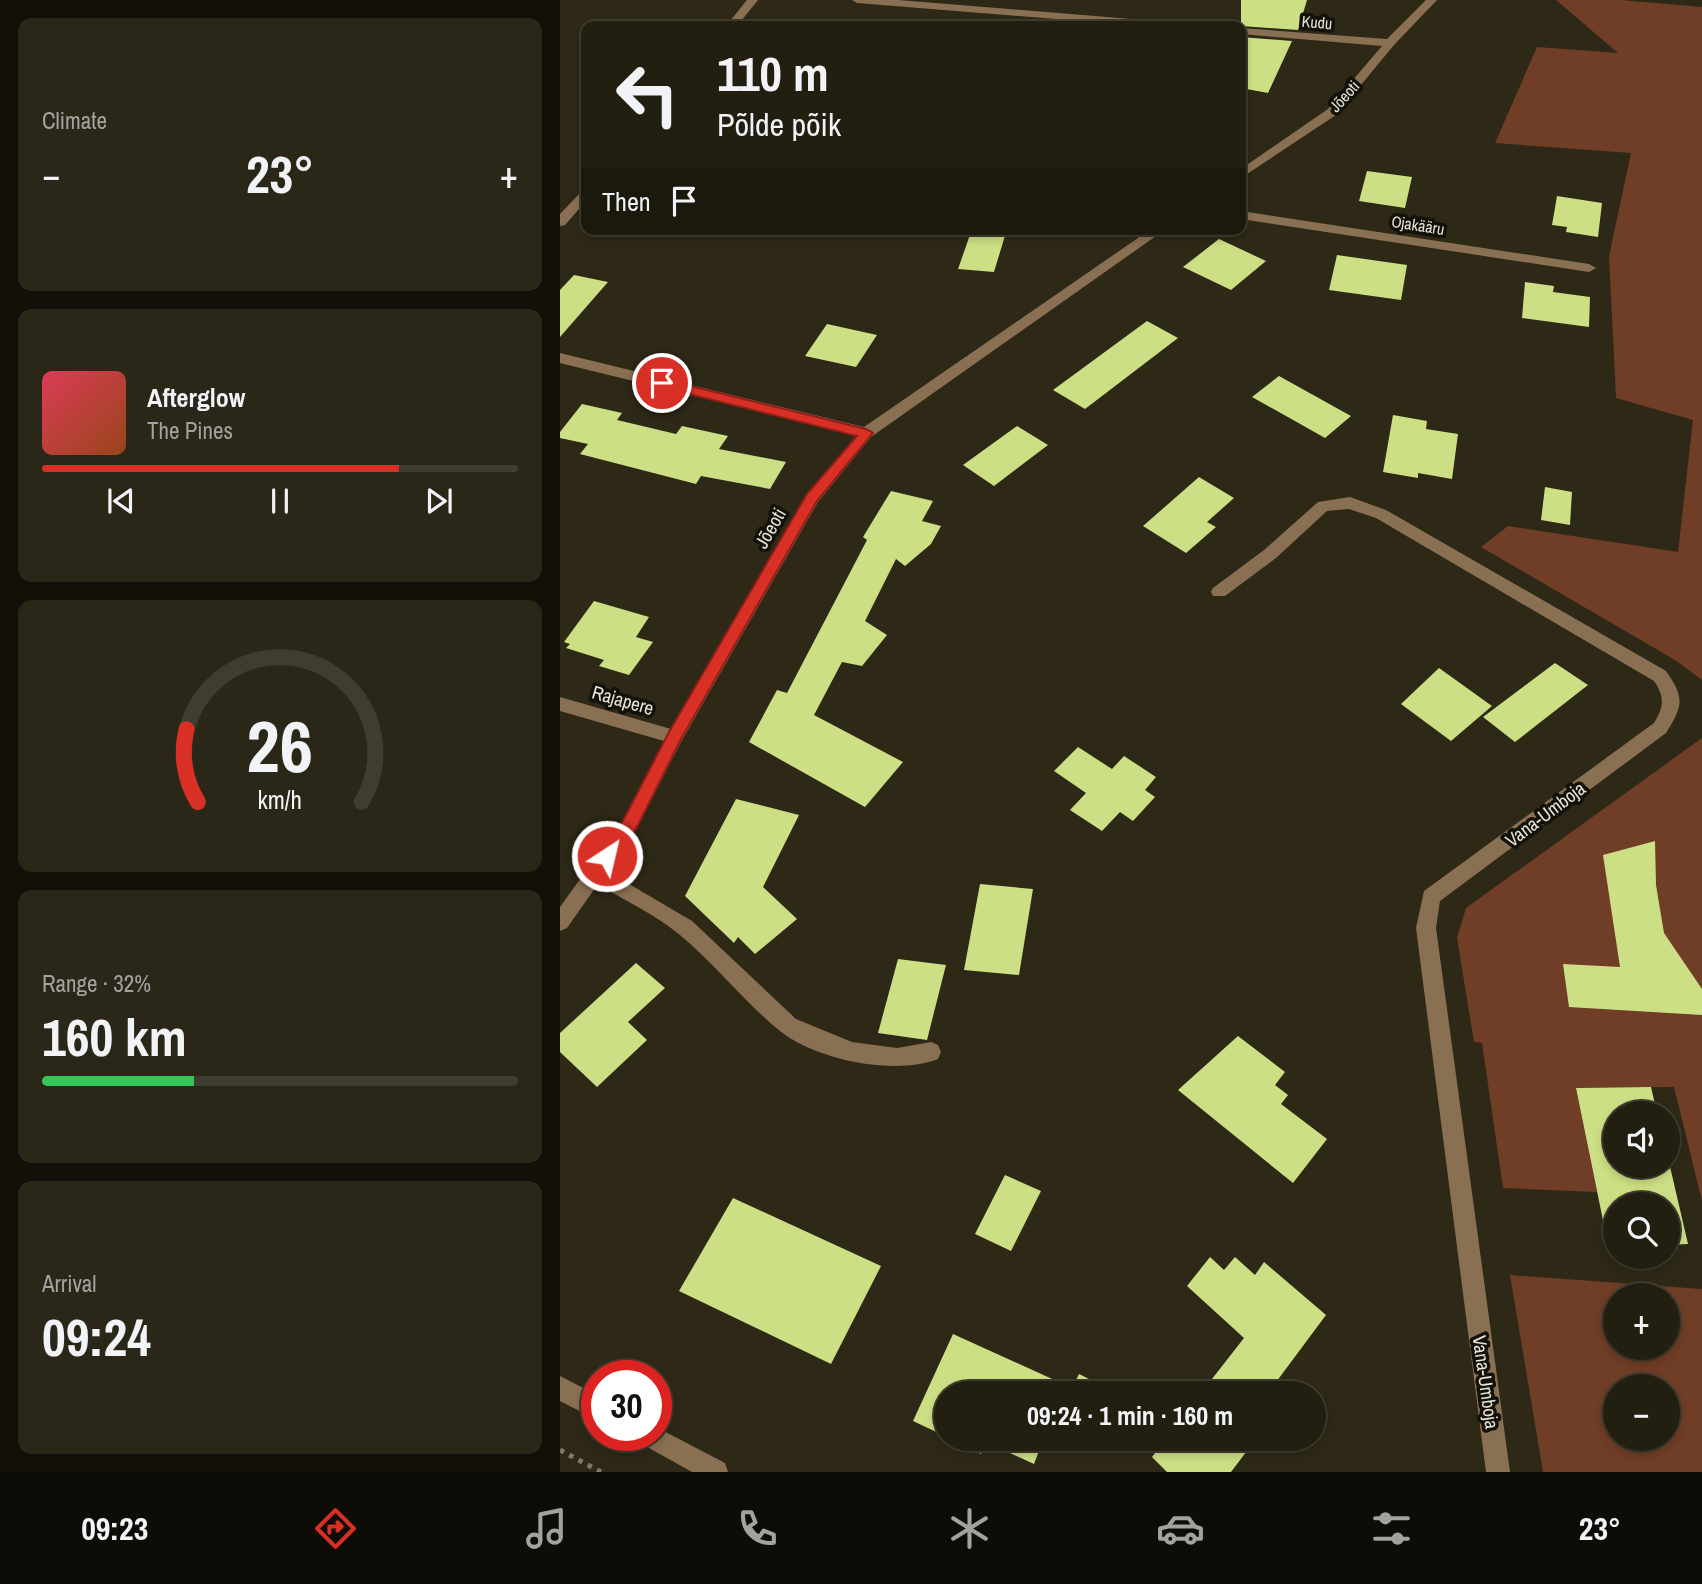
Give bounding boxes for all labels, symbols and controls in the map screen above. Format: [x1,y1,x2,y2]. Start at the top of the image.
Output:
street label: Kudu [1301,10,1333,34]
text: 110 m [717,40,829,106]
icon: left [602,49,693,140]
street label: Jõeoti [1324,75,1364,117]
text: Põlde põik [717,103,841,146]
text: Climate [42,105,107,136]
text: 23° [246,139,314,209]
text: − [42,149,60,200]
text: + [500,149,518,200]
icon: arrive [665,182,703,220]
text: Then [602,184,651,219]
street label: Ojakääru [1390,210,1446,240]
pin [632,353,692,413]
icon: arrive [643,364,681,402]
text: Afterglow [147,380,245,415]
text: The Pines [147,415,233,446]
icon: previous [102,482,140,520]
icon: pause [261,482,299,520]
icon: next [420,482,458,520]
street label: Jõeoti [748,503,792,553]
street label: Rajapere [589,679,657,721]
text: 26 [247,697,313,795]
street label: Vana-Umboja [1500,775,1591,853]
text: km/h [258,783,302,817]
position arrow [570,819,644,893]
text: Range · 32% [42,968,151,999]
text: 160 km [42,1002,187,1072]
map controls [1603,1101,1680,1451]
button: sound [1603,1101,1680,1178]
button: search [1603,1192,1680,1269]
text: Arrival [42,1268,97,1299]
button: + [1603,1283,1680,1360]
text: 09:24 [42,1302,151,1372]
street label: Vana-Umboja [1467,1334,1505,1431]
speed limit sign: 30 [581,1360,672,1451]
button: − [1603,1374,1680,1451]
text: 09:24 · 1 min · 160 m [1027,1398,1233,1433]
icon: directions [311,1504,360,1553]
icon: music [522,1504,571,1553]
icon: phone [733,1504,782,1553]
icon: climate [945,1504,994,1553]
icon: car [1156,1504,1205,1553]
icon: filters [1367,1504,1416,1553]
text: 09:23 [81,1507,148,1550]
text: 23° [1579,1507,1621,1550]

